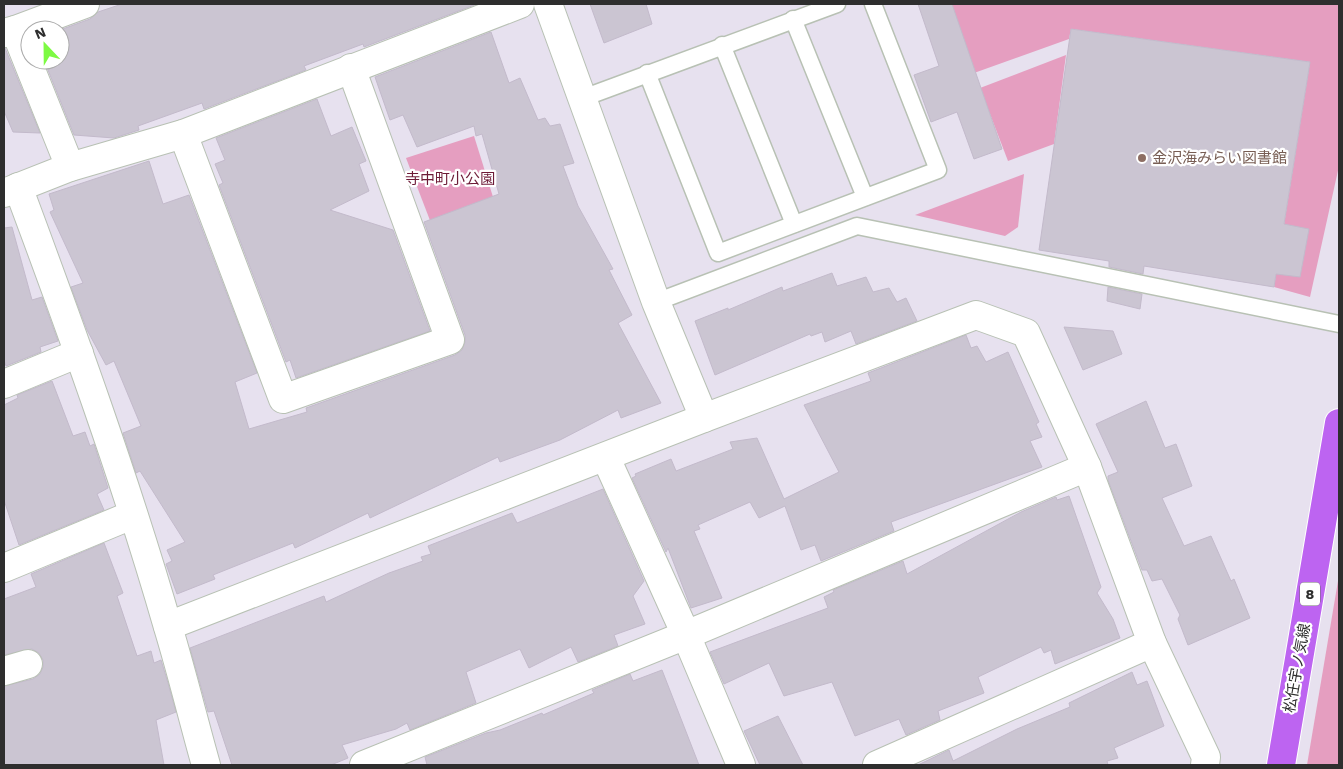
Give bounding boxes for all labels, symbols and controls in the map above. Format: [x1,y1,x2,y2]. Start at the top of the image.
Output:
north arrow [20,20,70,70]
text: N [32,24,48,42]
place label: 金沢海みらい図書館 [1152,149,1287,167]
marker: 金沢海みらい図書館 [1136,152,1148,164]
park label: 寺中町小公園 [405,170,495,188]
road number: 8 [1300,582,1320,606]
street label: 松任宇ノ気線 [1280,622,1314,714]

